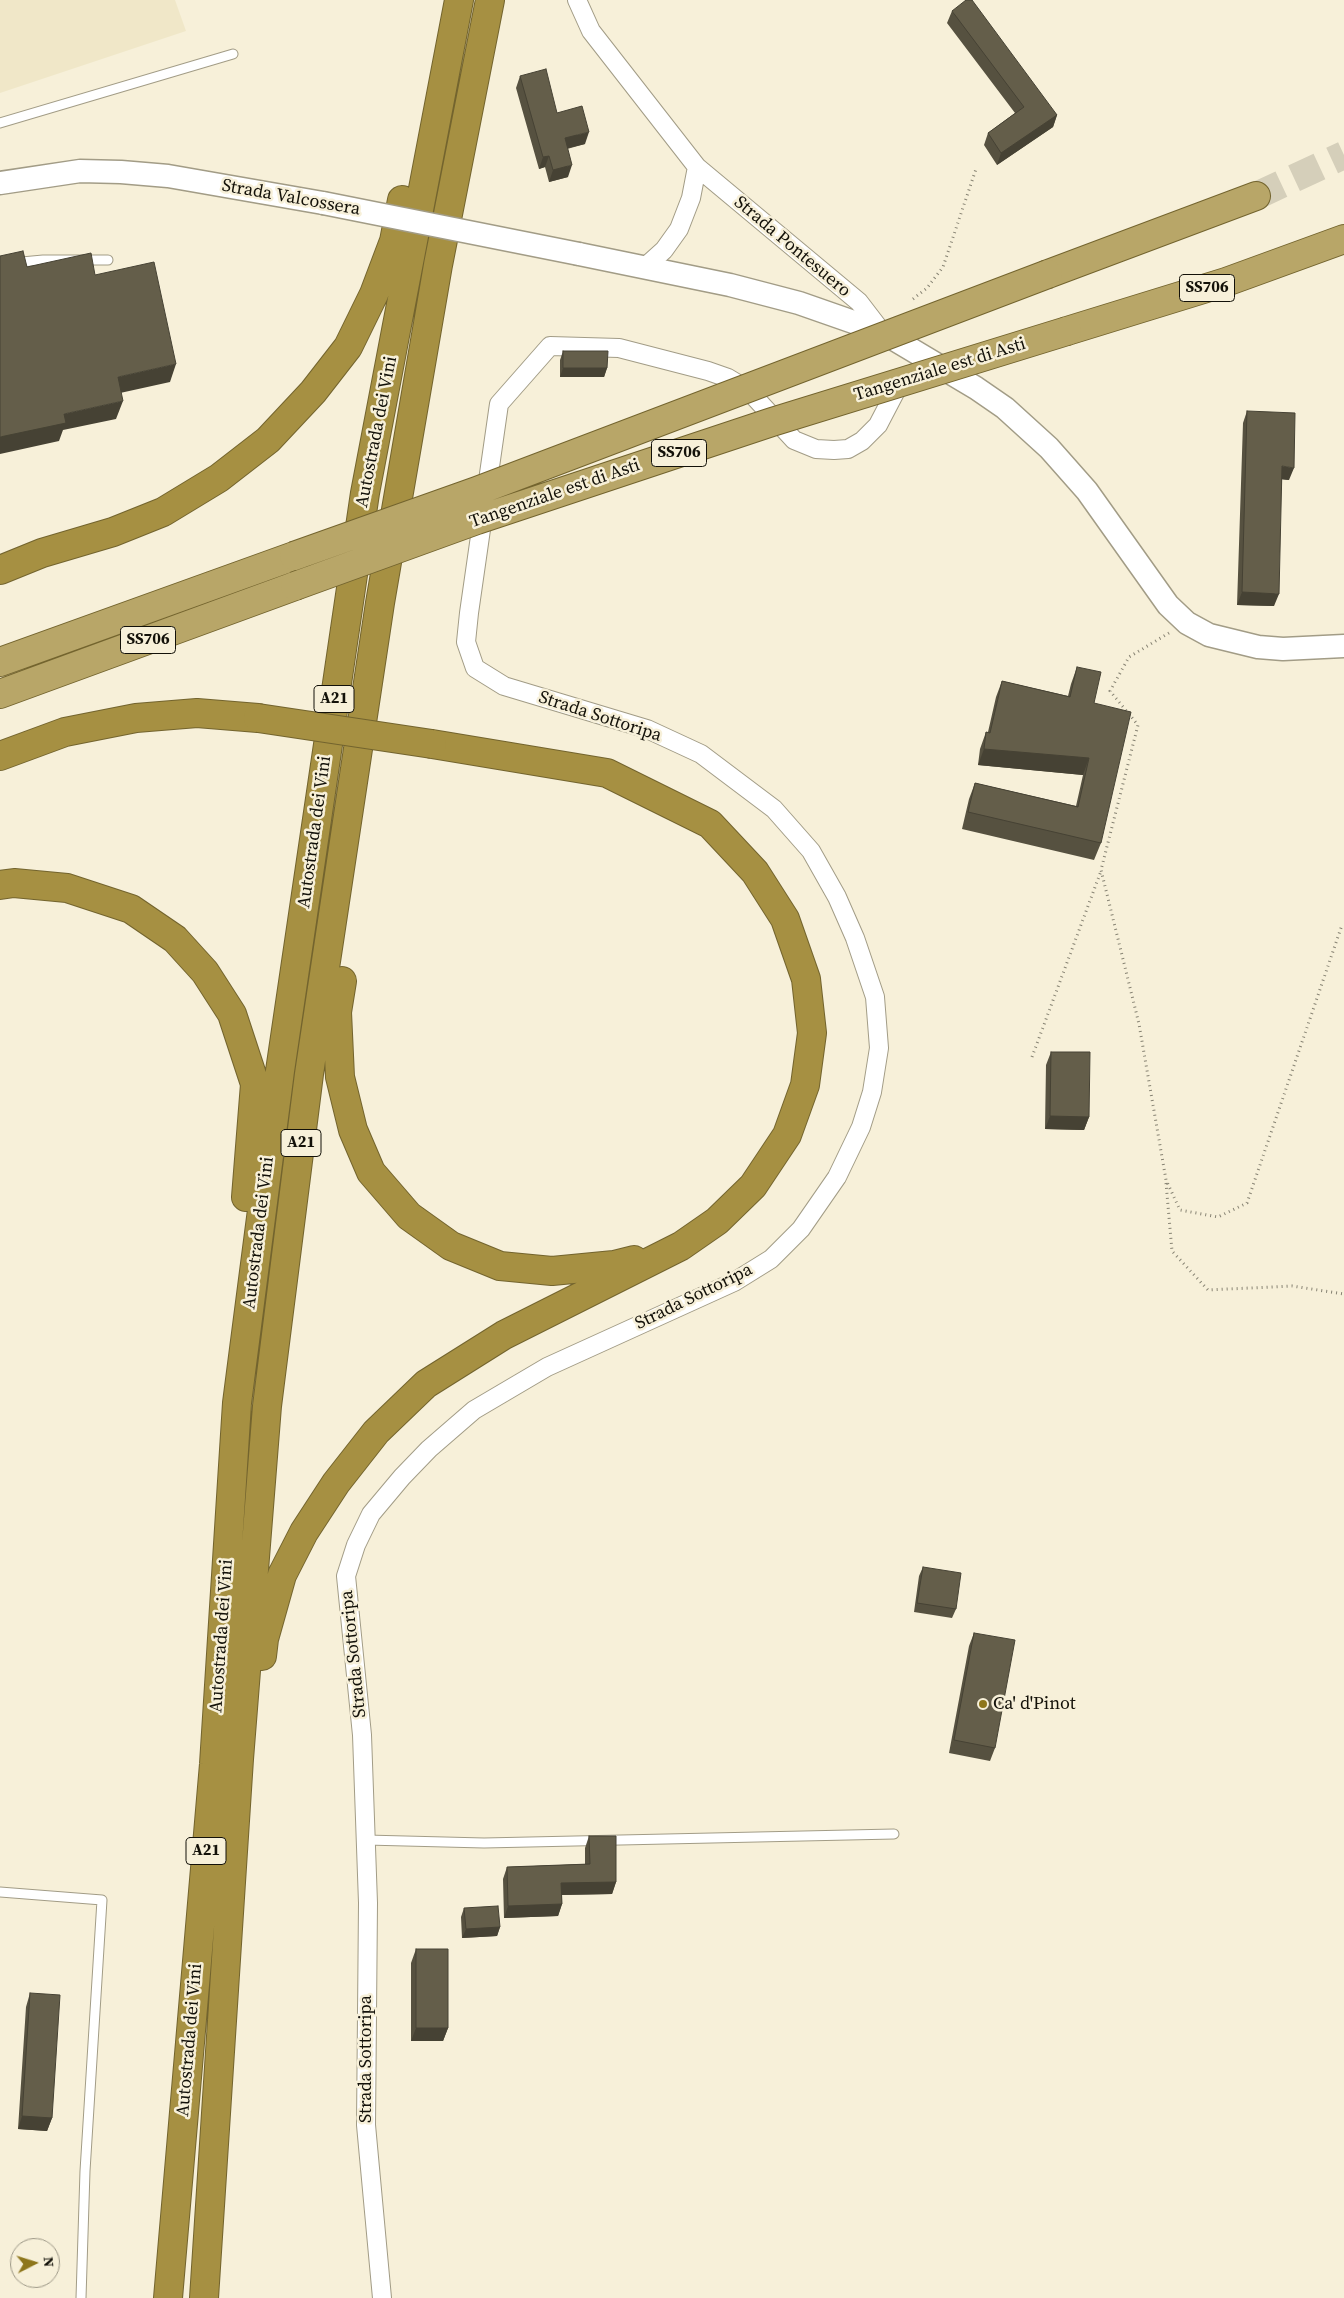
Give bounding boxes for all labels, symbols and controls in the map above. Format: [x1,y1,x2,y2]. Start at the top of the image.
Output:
street label: Strada Valcossera [220,175,362,221]
street label: Strada Pontesuero [729,192,855,302]
road number: SS706 [1180,274,1234,302]
street label: Tangenziale est di Asti [851,334,1029,406]
street label: Autostrada dei Vini [352,355,402,509]
road number: SS706 [652,439,706,466]
street label: Tangenziale est di Asti [467,455,643,533]
road number: SS706 [120,626,176,654]
road number: A21 [314,686,354,712]
street label: Strada Sottoripa [536,687,664,747]
street label: Autostrada dei Vini [294,754,336,910]
road number: A21 [281,1130,321,1156]
street label: Autostrada dei Vini [239,1155,279,1311]
street label: Strada Sottoripa [632,1259,756,1335]
street label: Autostrada dei Vini [206,1559,238,1713]
street label: Strada Sottoripa [337,1589,371,1719]
place label: Ca' d'Pinot [993,1693,1076,1715]
marker: Ca' d'Pinot [977,1698,989,1710]
road number: A21 [186,1838,226,1864]
street label: Autostrada dei Vini [173,1963,207,2117]
street label: Strada Sottoripa [355,1995,377,2123]
north arrow [10,2238,60,2288]
text: N [39,2256,59,2268]

